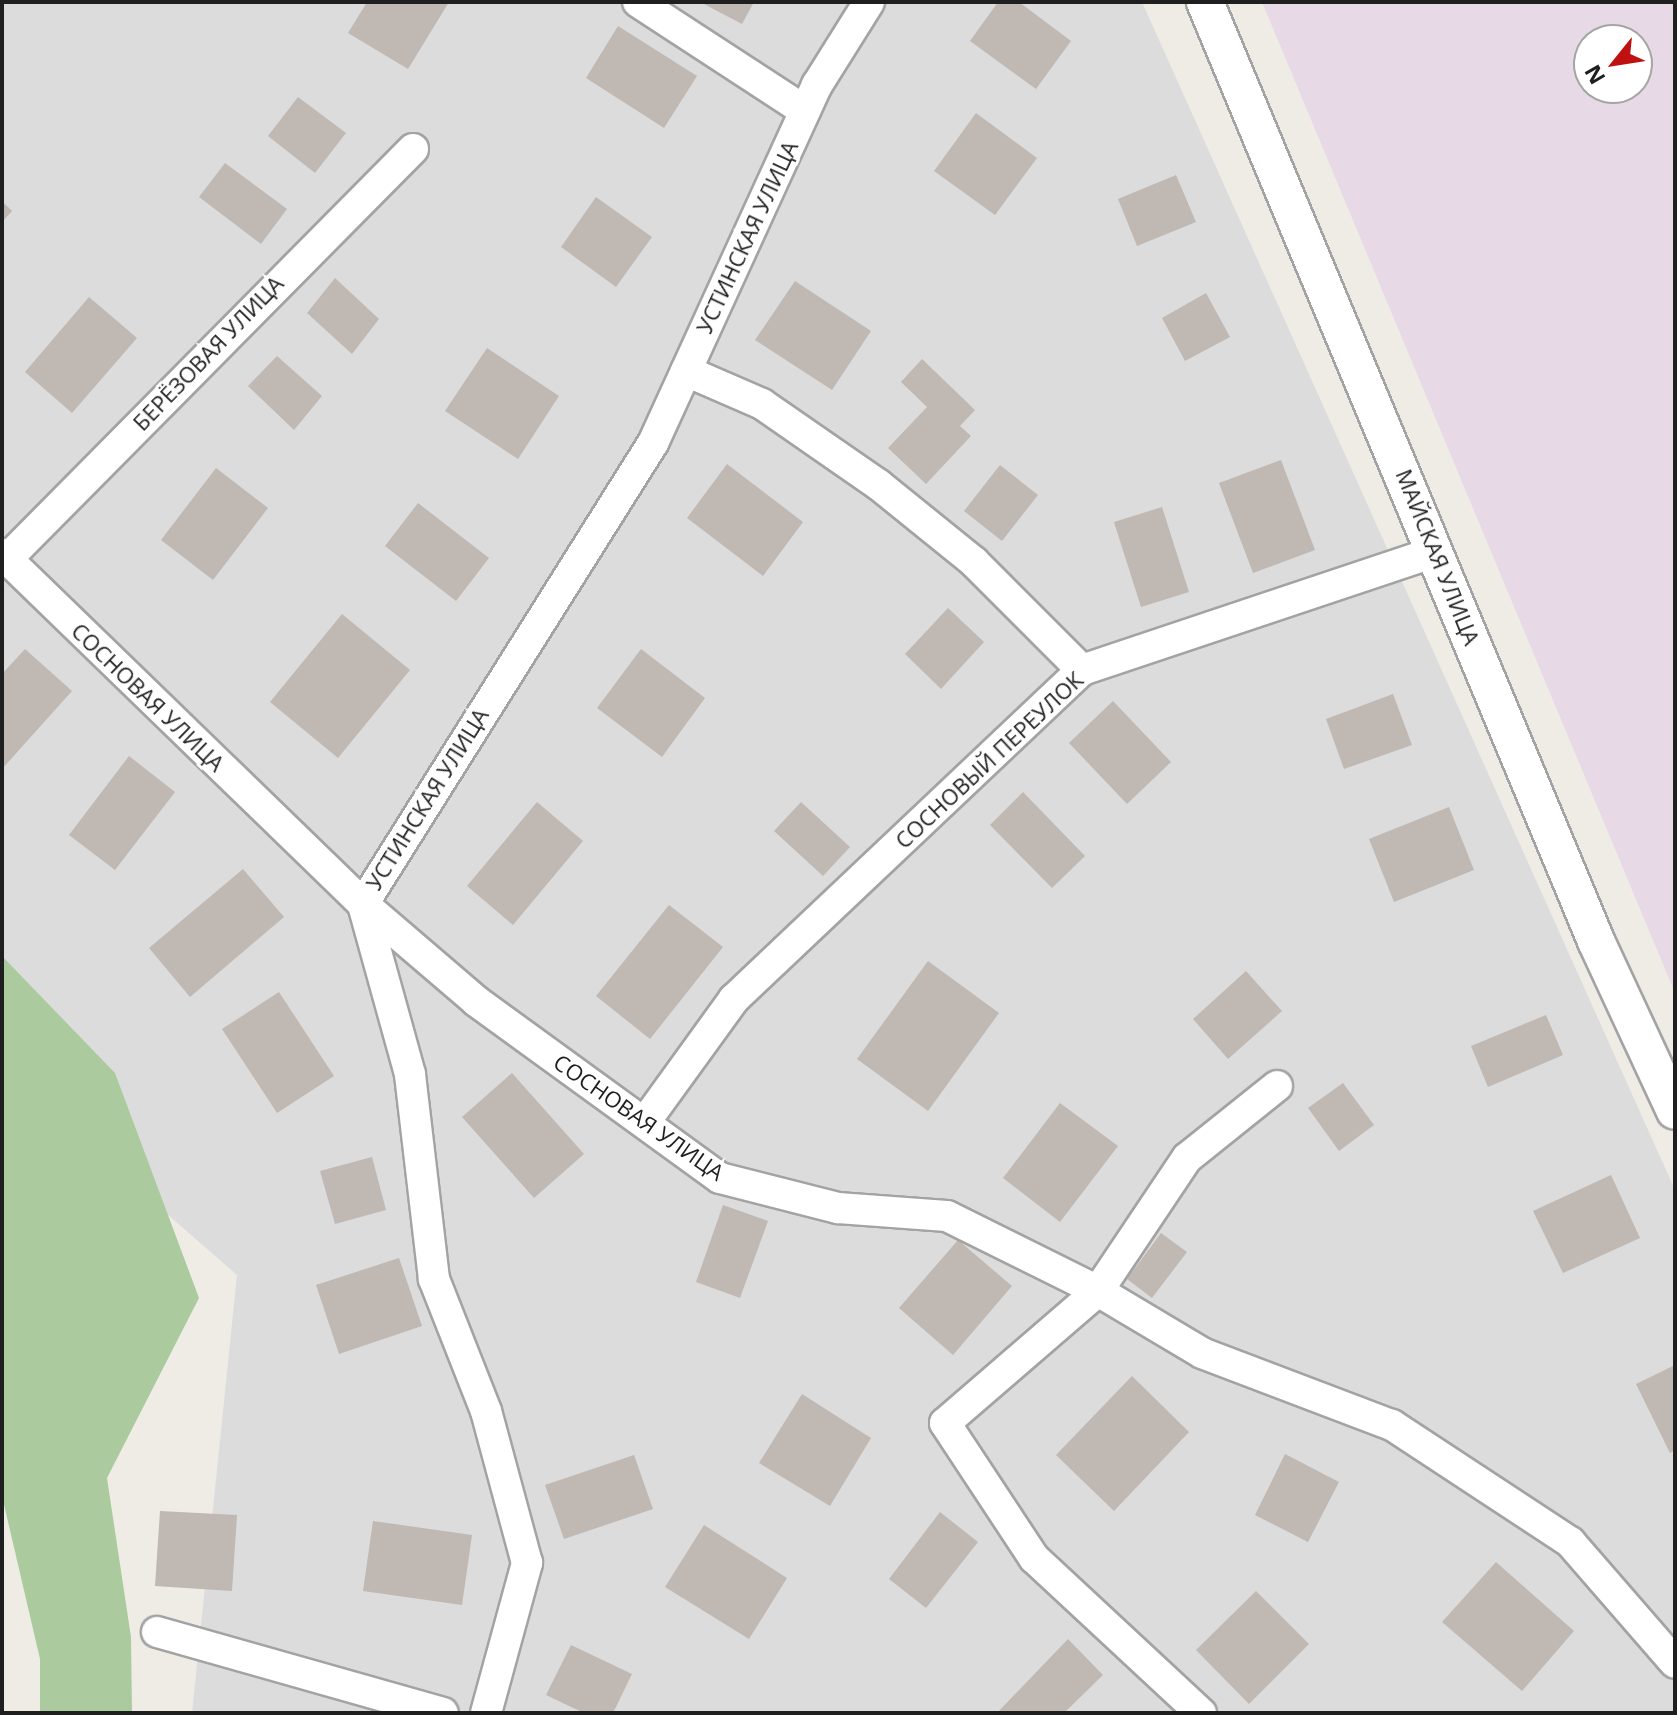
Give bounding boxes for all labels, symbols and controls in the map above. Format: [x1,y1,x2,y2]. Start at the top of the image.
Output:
north arrow [1573,24,1653,104]
text: N [1576,60,1611,90]
street label: УСТИНСКАЯ УЛИЦА [691,137,803,337]
street label: БЕРЁЗОВАЯ УЛИЦА [127,270,289,436]
street label: МАЙСКАЯ УЛИЦА [1391,465,1485,649]
street label: СОСНОВАЯ УЛИЦА [66,617,230,777]
street label: СОСНОВЫЙ ПЕРЕУЛОК [890,666,1088,854]
street label: УСТИНСКАЯ УЛИЦА [360,703,494,895]
street label: СОСНОВАЯ УЛИЦА [549,1048,729,1186]

